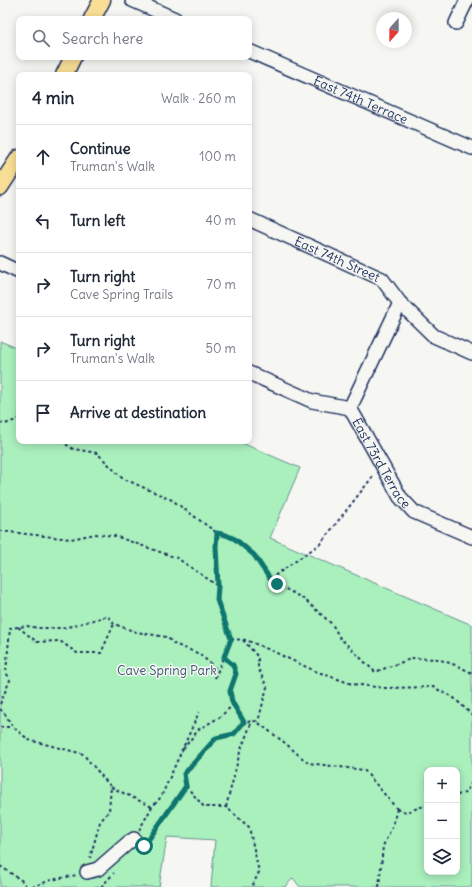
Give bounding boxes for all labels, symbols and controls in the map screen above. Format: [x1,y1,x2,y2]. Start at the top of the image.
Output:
north arrow [376,12,412,48]
search box [16,16,252,60]
icon: search [30,27,52,49]
text: Search here [62,29,143,48]
street label: East 74th Terrace [311,72,411,128]
text: 4 min [32,87,74,109]
text: Walk · 260 m [161,90,236,107]
text: Continue [70,139,131,158]
icon: ahead [32,146,54,168]
text: 100 m [199,148,236,165]
text: Truman's Walk [70,158,155,175]
icon: left [32,210,54,232]
text: Turn left [70,211,125,230]
text: 40 m [205,212,236,229]
street label: East 74th Street [292,232,383,286]
text: Turn right [70,267,135,286]
icon: right [32,274,54,296]
text: 70 m [207,276,236,293]
text: Cave Spring Trails [70,286,173,303]
text: Turn right [70,331,135,350]
icon: right [32,338,54,360]
text: 50 m [205,340,236,357]
text: Truman's Walk [70,350,155,367]
icon: arrive [32,402,54,424]
text: Arrive at destination [70,403,206,422]
street label: East 73rd Terrace [349,415,415,512]
route end [268,575,286,593]
park label: Cave Spring Park [117,662,217,679]
map controls [424,767,460,875]
button: + [424,767,460,803]
button: − [424,803,460,839]
route start [135,837,153,855]
button: layers [424,839,460,875]

